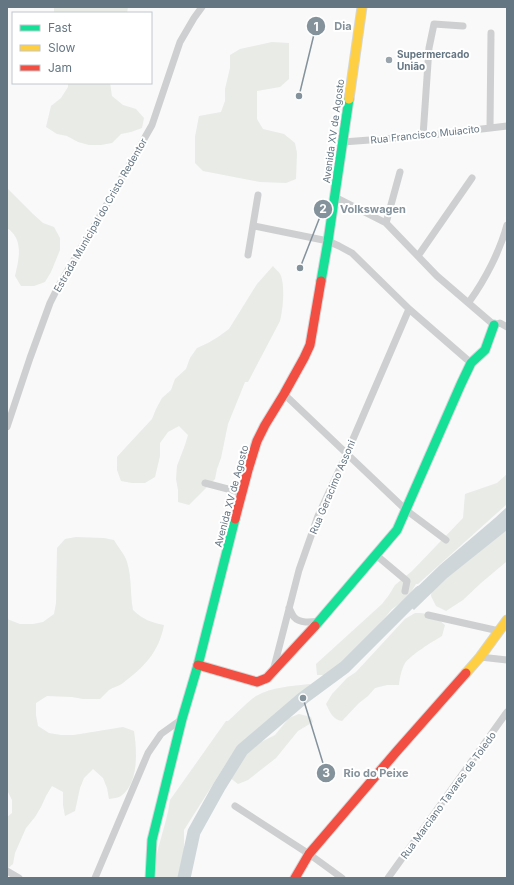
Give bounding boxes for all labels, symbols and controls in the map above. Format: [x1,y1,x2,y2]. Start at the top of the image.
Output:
legend [12,12,152,84]
callout: Dia [306,15,360,38]
text: 1 [313,19,319,34]
text: Dia [334,19,352,33]
text: Fast [48,20,72,35]
text: Slow [48,40,76,55]
place label: Supermercado União [397,48,469,72]
marker: Supermercado União [384,55,394,65]
text: Jam [48,60,72,75]
street label: Avenida XV de Agosto [320,78,346,184]
street label: Rua Francisco Muiacito [370,122,480,146]
street label: Estrada Municipal do Cristo Redentor [51,136,149,294]
callout: Volkswagen [313,198,414,221]
text: 2 [319,201,327,216]
text: Volkswagen [340,202,406,216]
street label: Rua Geracimo Assoni [307,438,357,536]
street label: Avenida XV de Agosto [212,444,250,548]
street label: Rua Marciano Tavares de Toledo [398,729,498,861]
callout: Rio do Peixe [316,761,417,784]
text: 3 [322,765,330,780]
text: Rio do Peixe [343,766,409,780]

